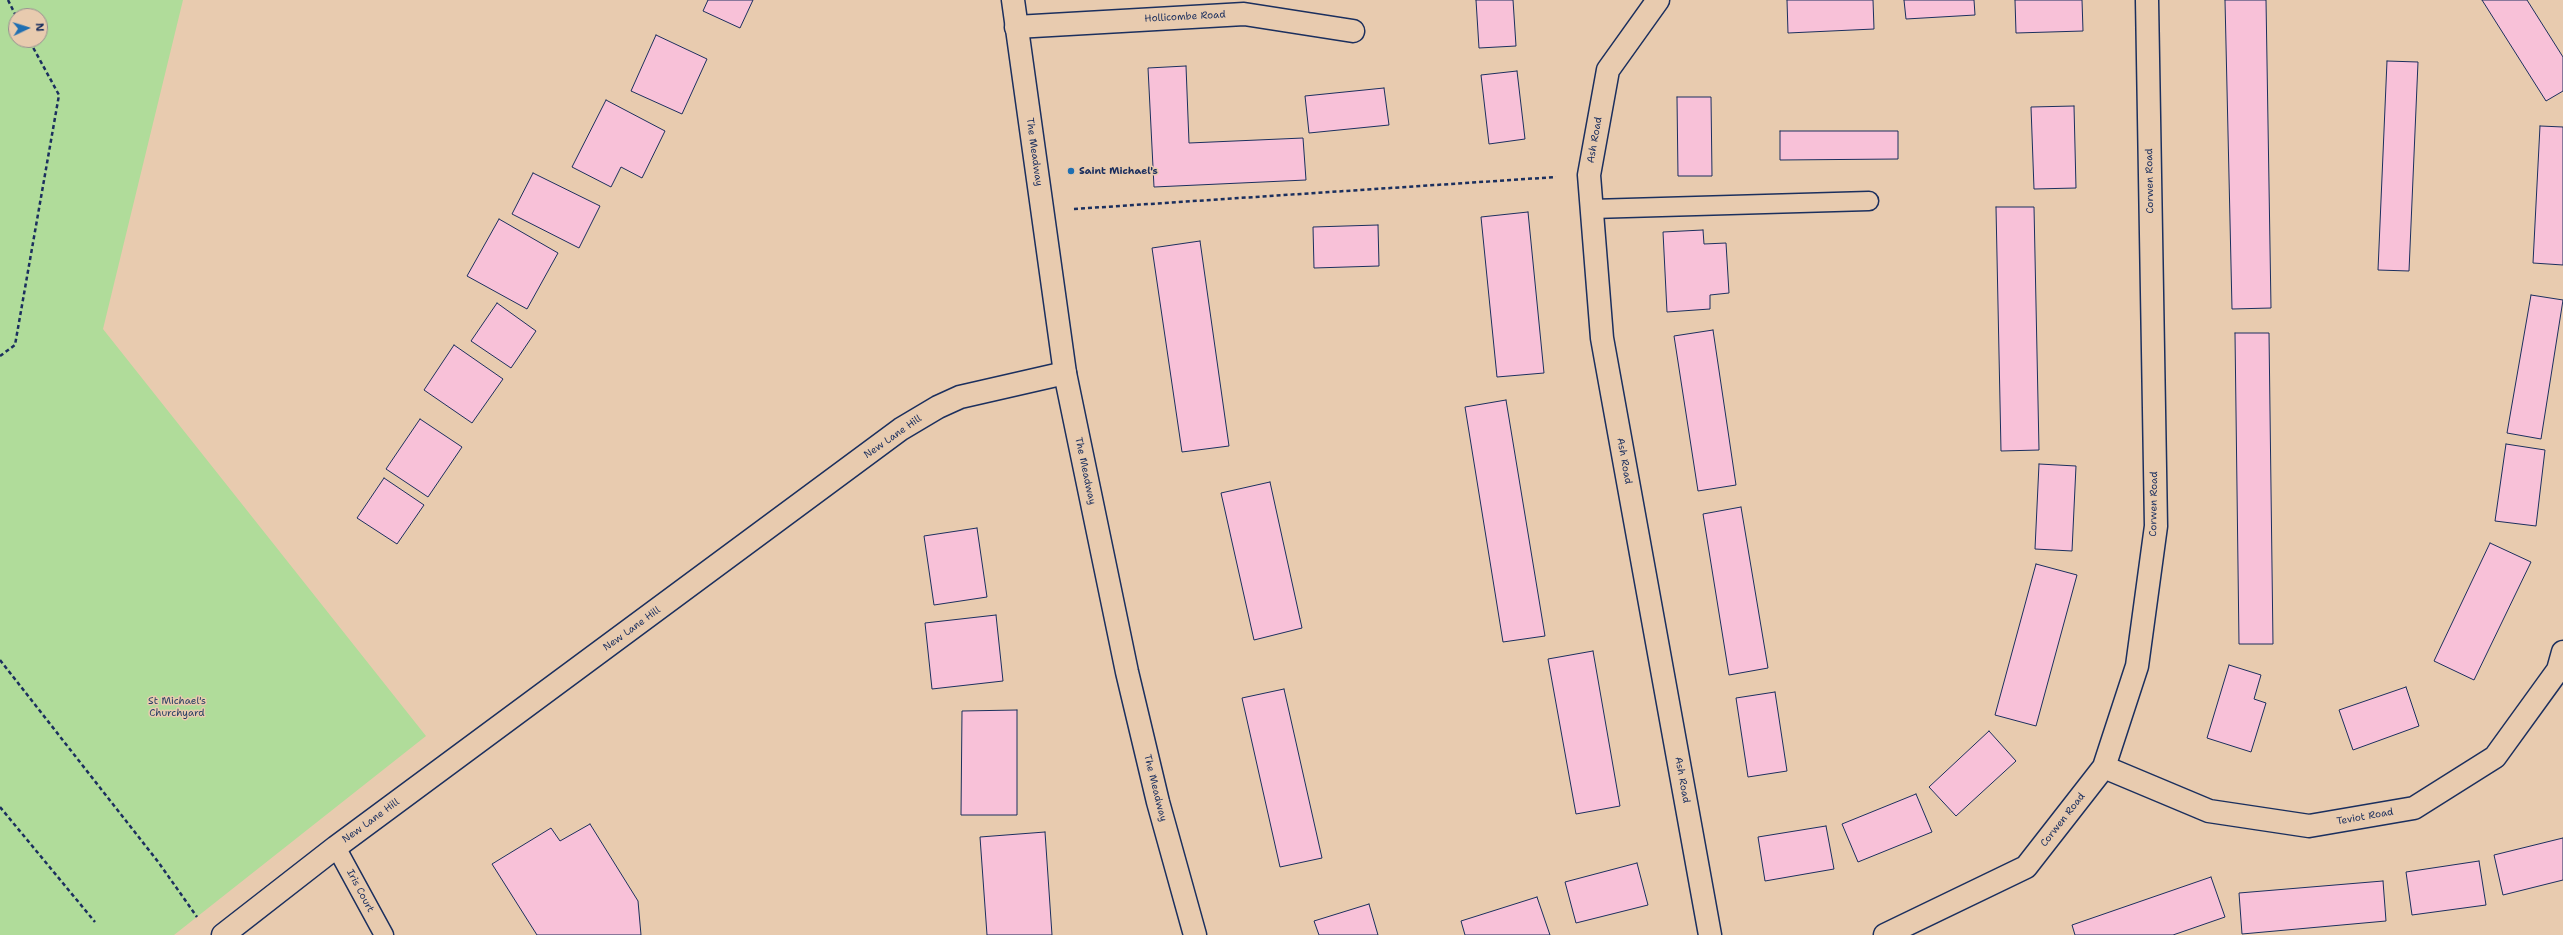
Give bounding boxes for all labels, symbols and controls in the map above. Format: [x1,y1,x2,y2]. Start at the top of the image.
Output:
north arrow [8,8,48,48]
street label: Hollicombe Road [1144,9,1226,25]
text: N [32,22,47,32]
street label: Ash Road [1585,116,1605,164]
street label: The Meadway [1023,117,1045,187]
street label: Corwen Road [2143,148,2157,214]
place label: Saint Michael's [1079,165,1158,177]
marker: Saint Michael's [1066,166,1076,176]
street label: New Lane Hill [862,413,924,461]
street label: The Meadway [1072,436,1098,506]
street label: Ash Road [1614,437,1634,485]
street label: Corwen Road [2147,471,2161,537]
street label: New Lane Hill [601,604,663,654]
park label: St Michael's Churchyard [148,695,206,718]
street label: The Meadway [1141,753,1169,823]
street label: Ash Road [1672,756,1692,804]
street label: Corwen Road [2038,791,2088,849]
street label: New Lane Hill [340,796,402,846]
street label: Teviot Road [2336,806,2394,828]
street label: Iris Court [344,867,376,915]

